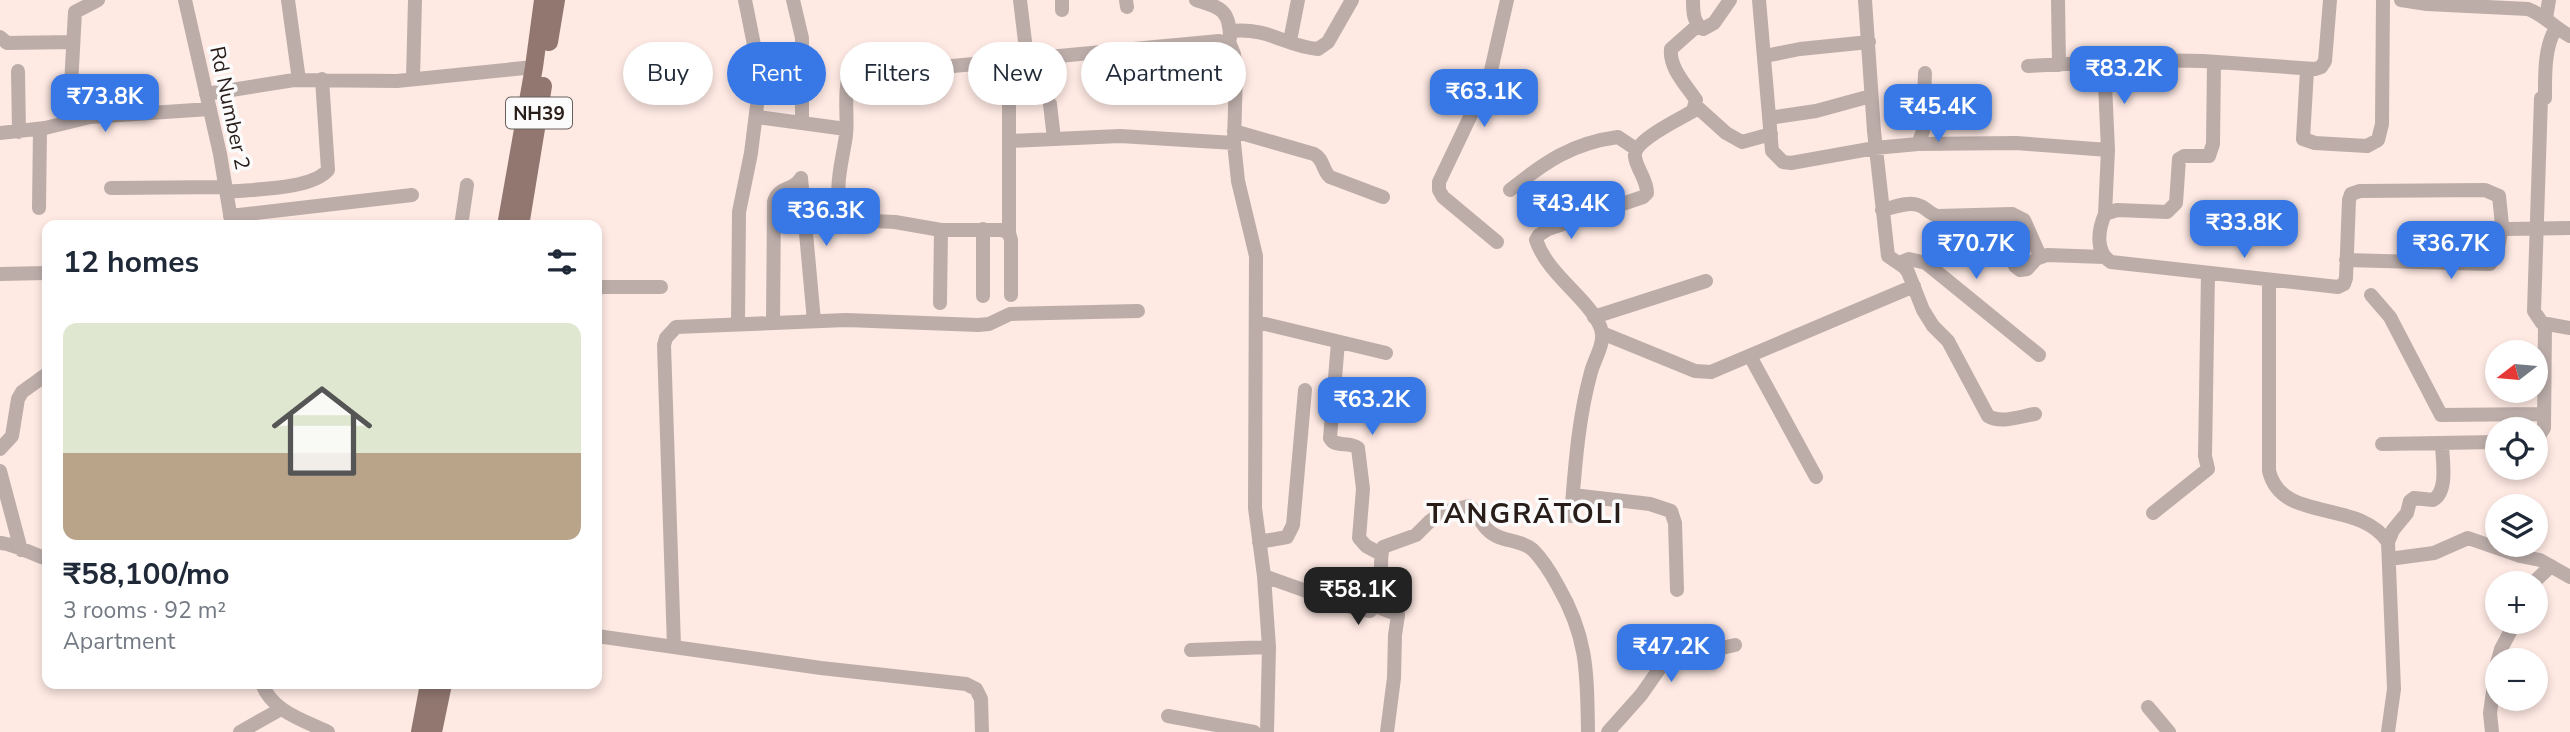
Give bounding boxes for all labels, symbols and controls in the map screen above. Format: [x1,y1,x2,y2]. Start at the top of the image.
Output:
chip: Buy [623,42,713,105]
chip: Rent [727,42,826,105]
chip: Filters [840,42,954,105]
chip: New [968,42,1067,105]
chip: Apartment [1081,42,1246,105]
street label: Rd Number 2 [203,44,257,172]
pin: ₹83.2K [2067,46,2181,106]
text: ₹83.2K [2086,53,2162,84]
pin: ₹63.1K [1427,69,1541,129]
pin: ₹73.8K [48,74,162,134]
text: ₹63.1K [1446,76,1522,107]
text: ₹73.8K [67,81,143,112]
pin: ₹45.4K [1881,85,1995,144]
text: ₹45.4K [1900,91,1976,122]
road number: NH39 [506,97,572,128]
pin: ₹43.4K [1514,182,1628,241]
pin: ₹36.3K [769,188,883,248]
text: ₹43.4K [1533,188,1609,219]
text: ₹36.3K [788,195,864,226]
pin: ₹33.8K [2187,201,2301,260]
text: ₹33.8K [2206,207,2282,238]
pin: ₹70.7K [1919,222,2033,281]
pin: ₹36.7K [2394,222,2508,281]
text: ₹70.7K [1938,228,2014,259]
text: ₹36.7K [2413,228,2489,259]
text: 12 homes [63,242,199,283]
icon: filters [543,243,581,281]
north arrow [2485,340,2548,402]
map controls [2485,340,2548,711]
icon: home [259,368,385,494]
pin: ₹63.2K [1315,378,1429,437]
text: ₹63.2K [1334,384,1410,415]
button: locate [2485,417,2548,480]
button: layers [2485,494,2548,557]
district label: TANGRĀTOLI [1427,495,1623,533]
text: ₹58,100/mo [63,554,230,595]
pin: ₹58.1K [1301,568,1415,627]
button: + [2485,571,2548,634]
text: ₹58.1K [1320,574,1396,605]
text: 3 rooms · 92 m² [63,595,226,626]
pin: ₹47.2K [1614,624,1728,684]
text: Apartment [63,626,175,657]
text: ₹47.2K [1633,631,1709,662]
button: − [2485,648,2548,711]

